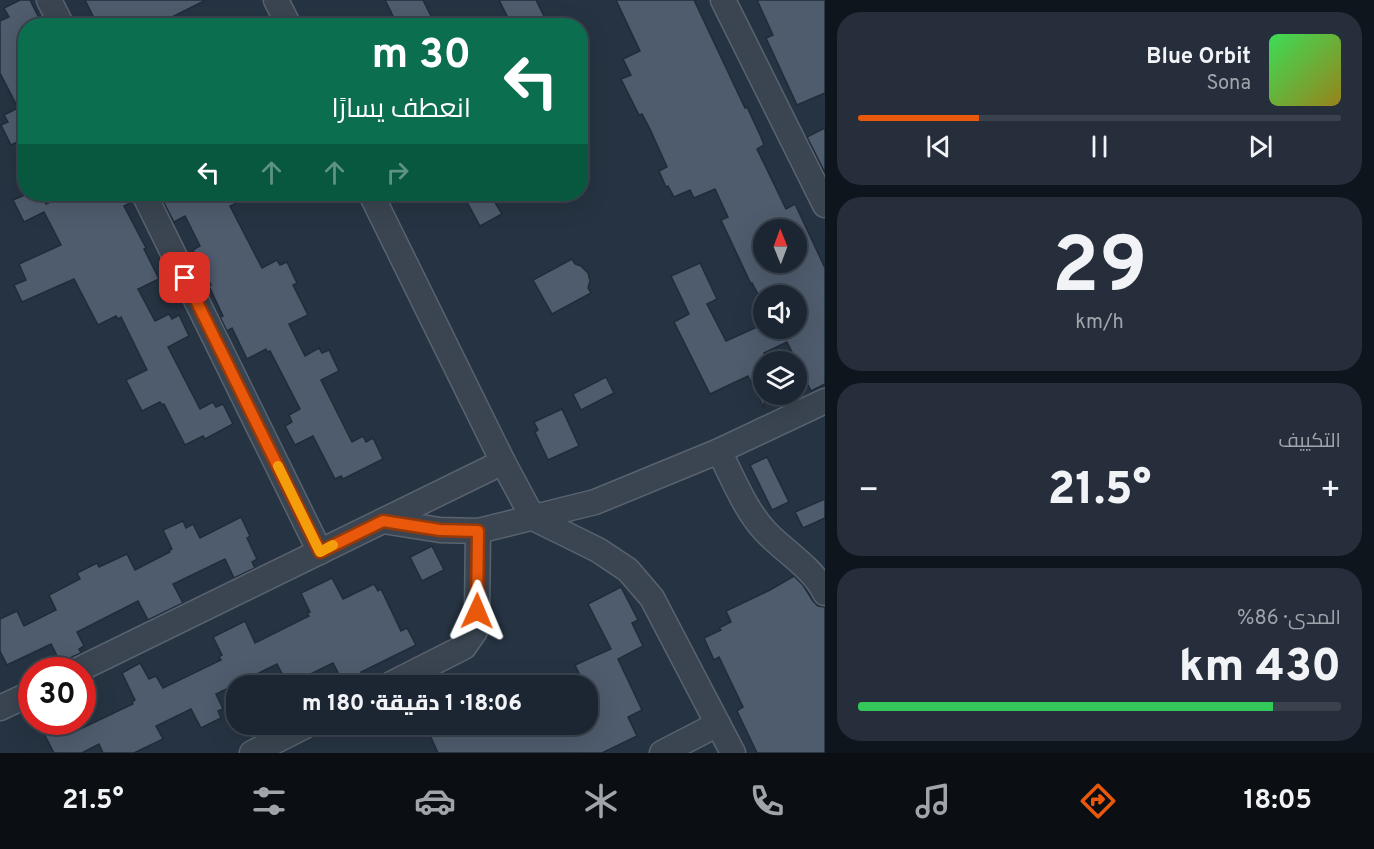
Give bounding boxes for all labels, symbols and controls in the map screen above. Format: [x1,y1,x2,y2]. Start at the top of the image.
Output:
text: 30 m [372,30,471,83]
icon: left [492,42,570,120]
text: Blue Orbit [1146,44,1251,71]
text: Sona [1206,71,1251,97]
text: انعطف يسارًا [332,93,471,127]
icon: previous [922,130,955,163]
icon: pause [1083,130,1116,163]
icon: next [1244,130,1277,163]
icon: left [192,156,225,189]
icon: ahead [255,156,288,189]
icon: ahead [318,156,351,189]
icon: right [381,156,414,189]
north arrow [753,219,807,273]
map controls [753,219,807,405]
text: 29 [1052,221,1147,320]
pin [159,252,210,303]
icon: arrive [168,261,201,294]
button: sound [753,285,807,339]
text: km/h [1075,310,1124,336]
button: layers [753,351,807,405]
text: التكييف [1278,429,1341,455]
text: 21.5° [1048,463,1151,520]
text: − [858,471,879,513]
text: + [1320,471,1341,513]
position arrow [445,579,509,643]
text: المدى · 86% [1237,606,1341,632]
text: 430 km [1179,640,1341,697]
speed limit sign: 30 [18,657,96,735]
text: 18:06 · 1 دقيقة · 180 m [302,691,522,718]
icon: filters [248,780,290,822]
icon: car [414,780,456,822]
icon: climate [580,780,622,822]
icon: phone [746,780,788,822]
icon: music [912,780,954,822]
icon: directions [1077,780,1119,822]
text: 21.5° [62,784,124,818]
text: 18:05 [1243,784,1312,818]

